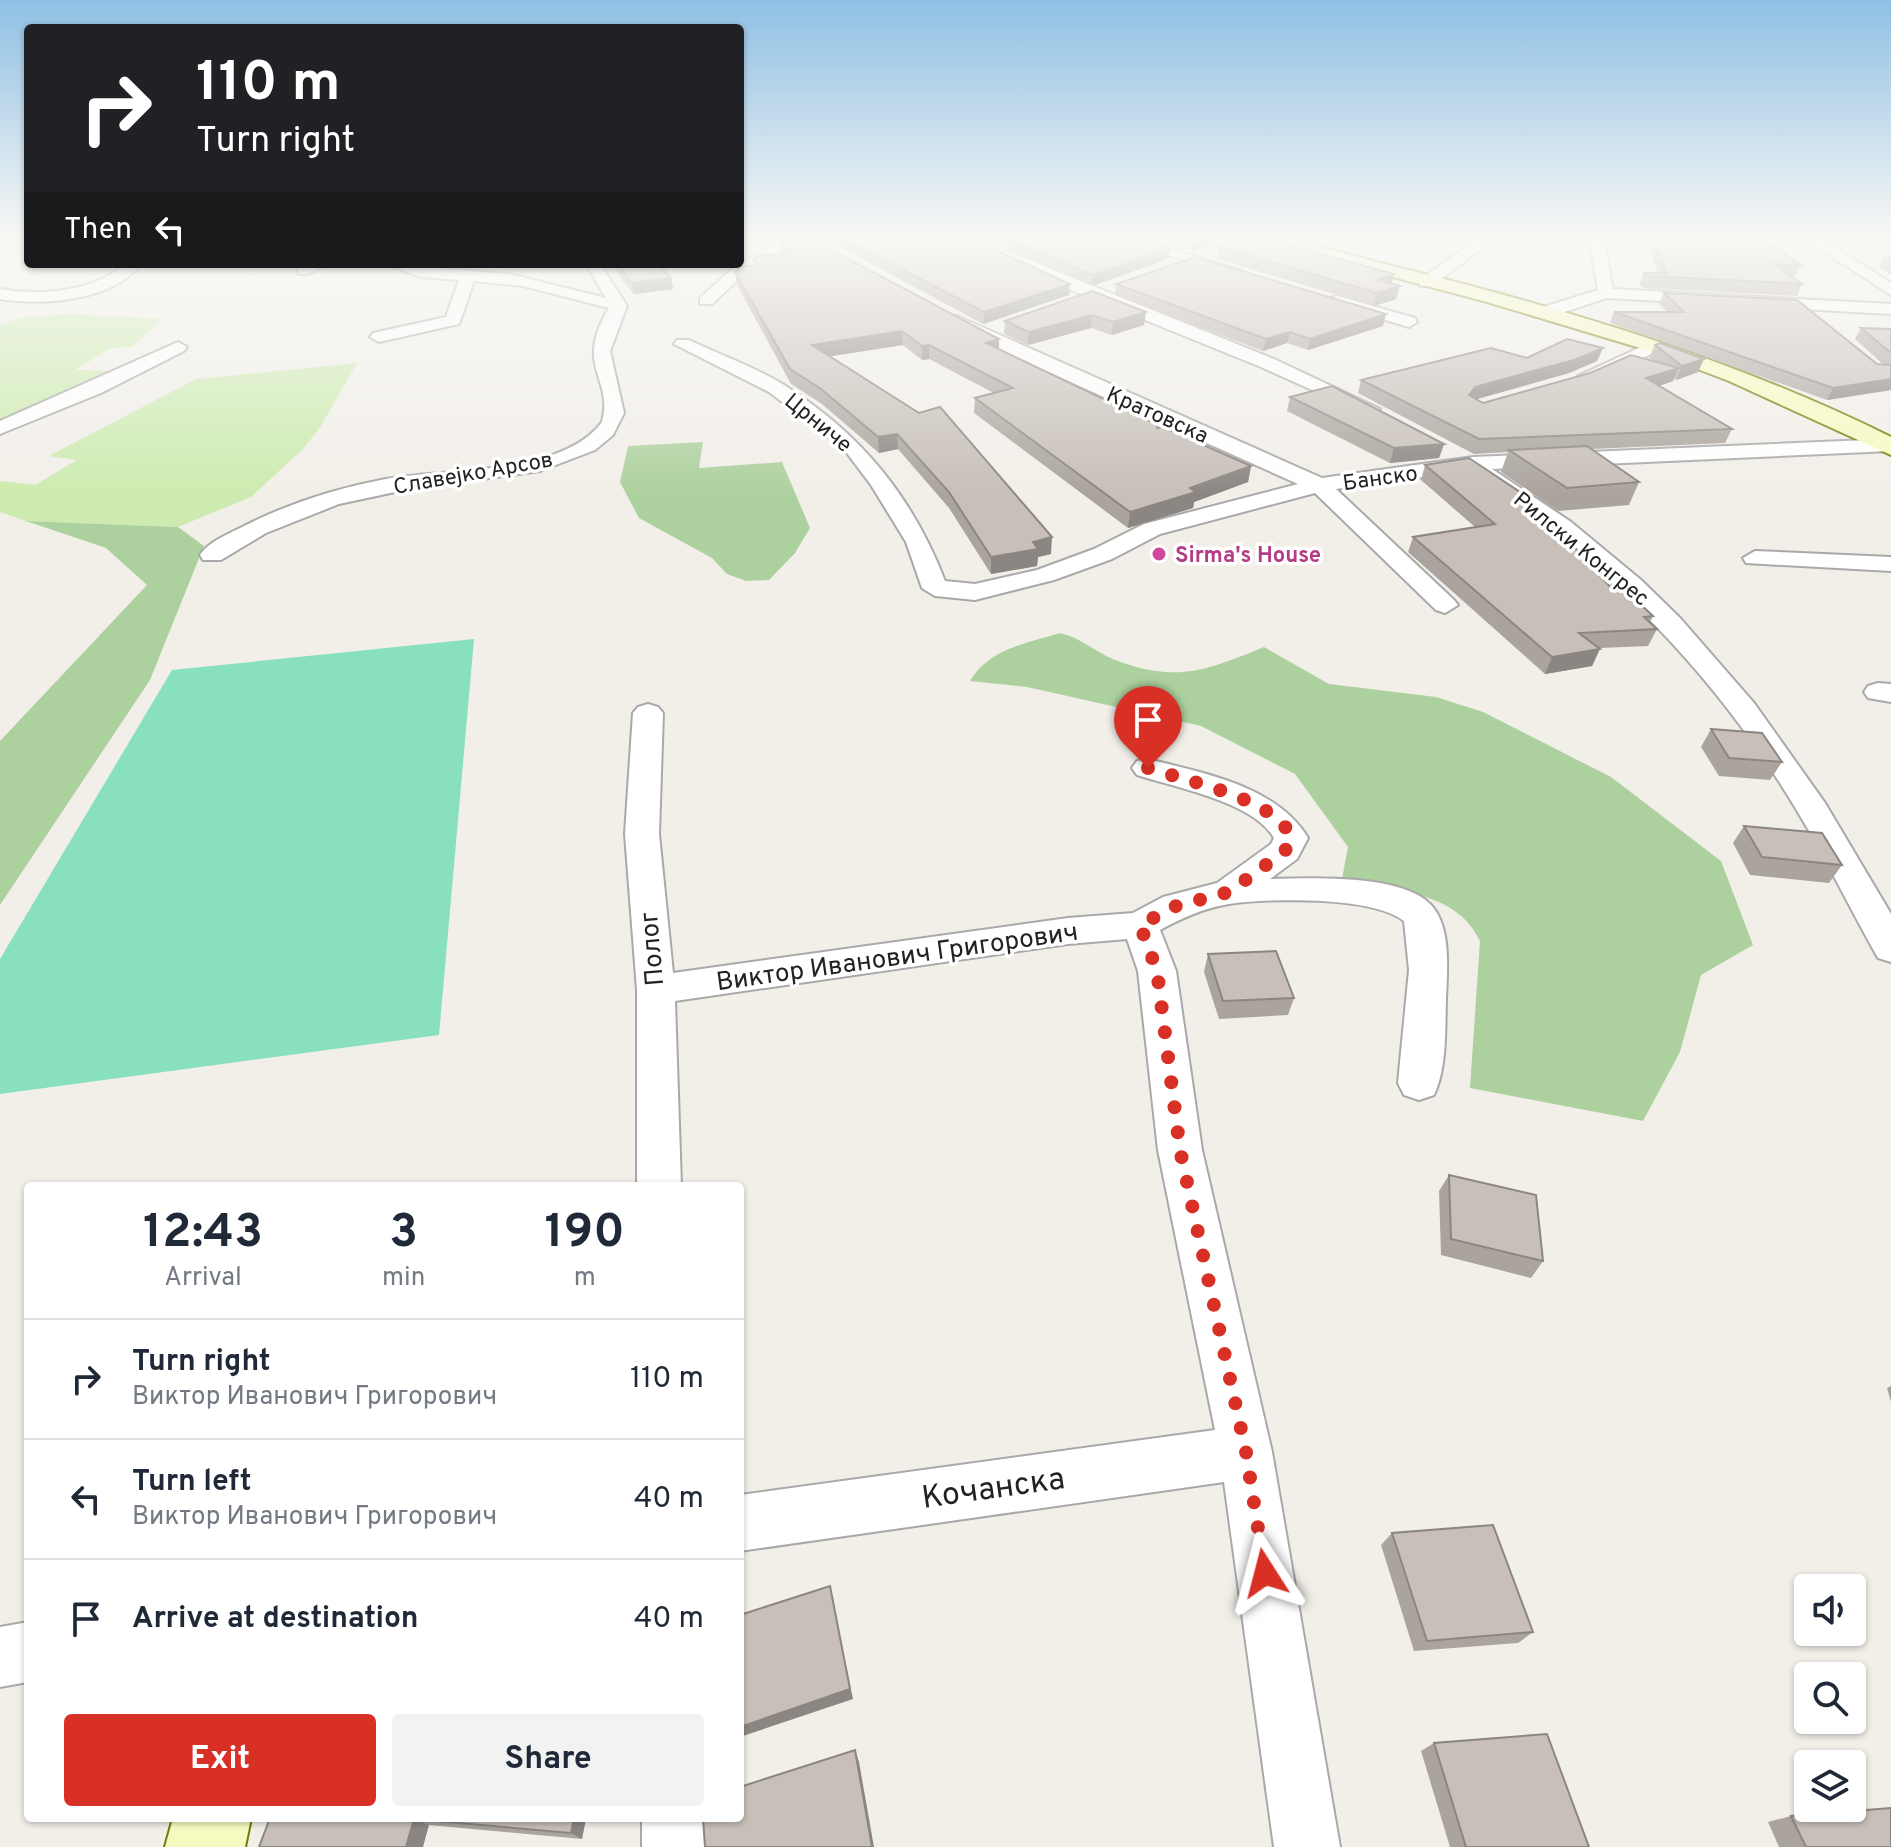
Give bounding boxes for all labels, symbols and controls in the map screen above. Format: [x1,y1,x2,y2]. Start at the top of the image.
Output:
text: 110 m [196,50,341,120]
icon: right [64,56,168,160]
text: Turn right [196,119,355,165]
icon: left [148,208,192,252]
text: Then [64,212,132,249]
street label: Кратовска [1102,382,1212,451]
street label: Црниче [778,388,857,459]
street label: Славејко Арсов [392,447,555,502]
street label: Банско [1341,461,1419,498]
street label: Рилски Конгрес [1507,487,1654,613]
place label: Sirma's House [1175,543,1321,570]
marker: Sirma's House [1150,545,1168,563]
pin [1114,686,1182,768]
icon: arrive [1126,698,1170,742]
street label: Полог [634,910,673,987]
street label: Виктор Иванович Григорович [714,917,1080,1000]
text: 12:43 [143,1204,263,1264]
text: 3 [389,1204,418,1264]
text: 190 [544,1204,625,1264]
text: Arrival [164,1262,242,1295]
text: min [382,1262,425,1295]
text: m [574,1262,596,1295]
text: Turn right [132,1344,270,1381]
icon: right [64,1357,108,1401]
text: 110 m [630,1361,704,1398]
text: Виктор Иванович Григорович [132,1381,497,1414]
street label: Кочанска [919,1460,1068,1520]
text: Turn left [132,1464,252,1501]
icon: left [64,1477,108,1521]
text: 40 m [634,1481,704,1518]
text: Виктор Иванович Григорович [132,1501,497,1534]
position arrow [1223,1531,1307,1615]
map controls [1794,1574,1866,1822]
button: sound [1794,1574,1866,1646]
icon: arrive [64,1597,108,1641]
text: Arrive at destination [132,1601,418,1638]
text: 40 m [634,1601,704,1638]
button: search [1794,1662,1866,1734]
button: Exit [64,1714,376,1806]
button: Share [392,1714,704,1806]
button: layers [1794,1750,1866,1822]

